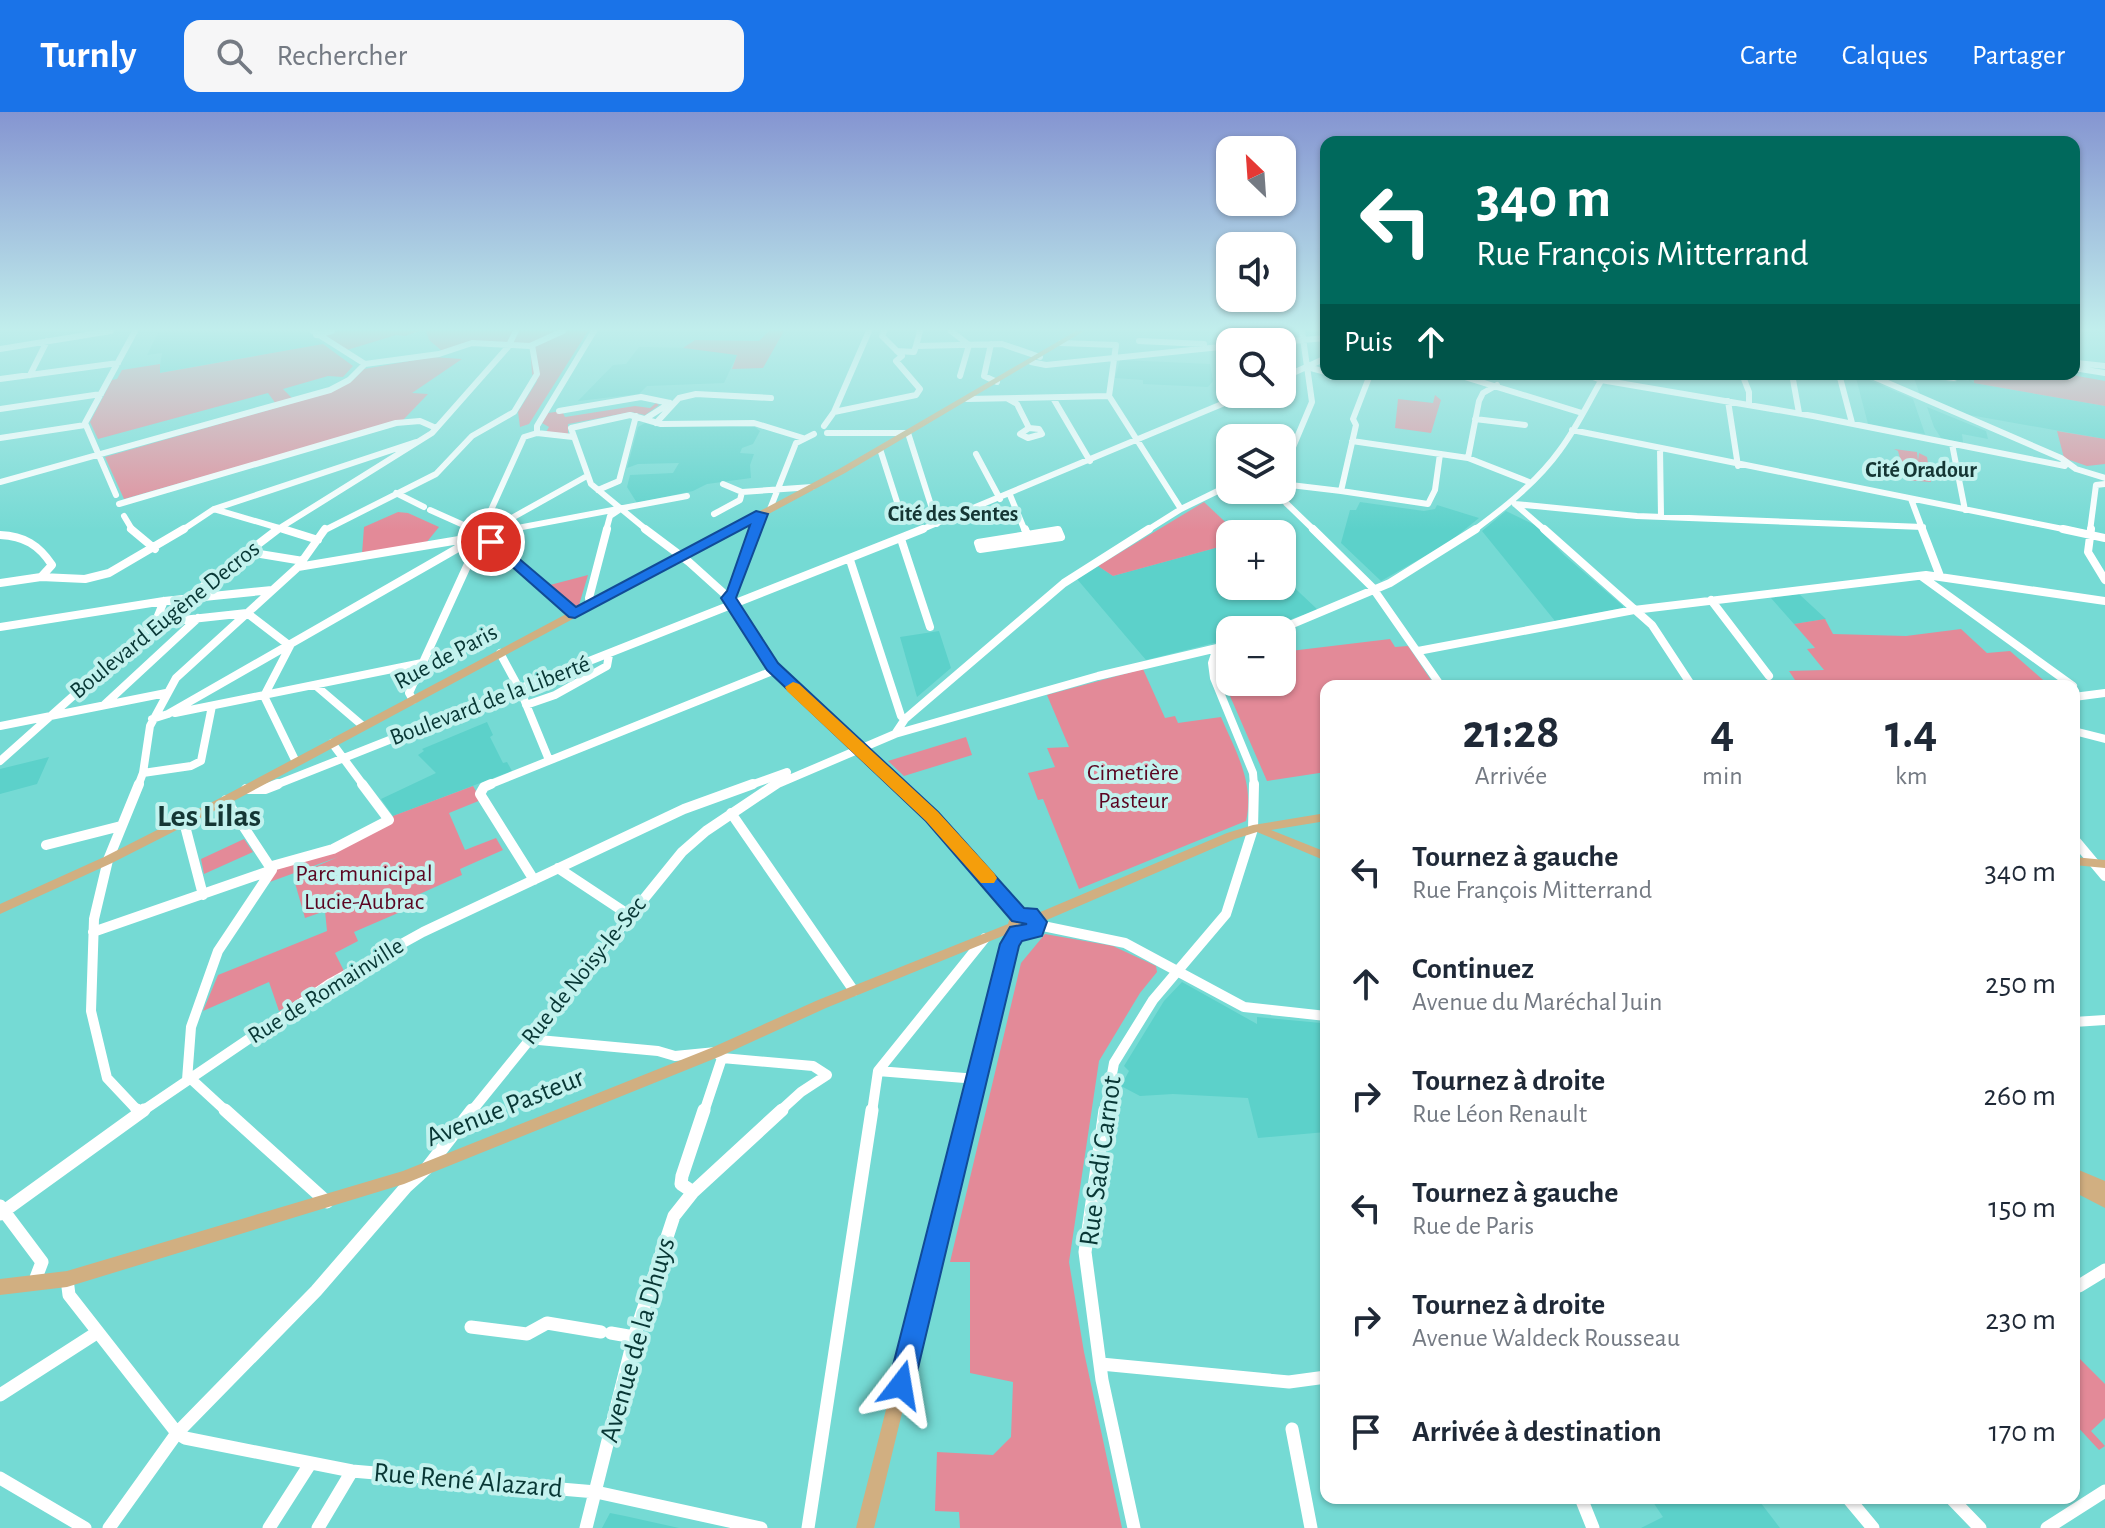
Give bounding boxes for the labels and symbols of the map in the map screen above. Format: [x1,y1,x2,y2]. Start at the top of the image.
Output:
north arrow [1216,136,1296,216]
district label: Cité Oradour [1865,459,1977,481]
district label: Cité des Sentes [888,503,1018,525]
pin [457,508,525,576]
street label: Boulevard Eugène Decros [66,536,264,704]
street label: Rue de Paris [391,620,501,694]
street label: Boulevard de la Liberté [387,652,593,750]
park label: Cimetière Pasteur [1087,761,1179,813]
district label: Les Lilas [157,800,261,832]
park label: Parc municipal Lucie-Aubrac [295,862,433,914]
street label: Rue de Noisy-le-Sec [517,893,651,1049]
street label: Rue de Romainville [244,934,408,1048]
street label: Avenue Pasteur [422,1064,588,1152]
street label: Rue Sadi Carnot [1075,1074,1127,1248]
street label: Avenue de la Dhuys [595,1234,681,1446]
position arrow [859,1343,943,1427]
street label: Rue René Alazard [372,1459,564,1503]

